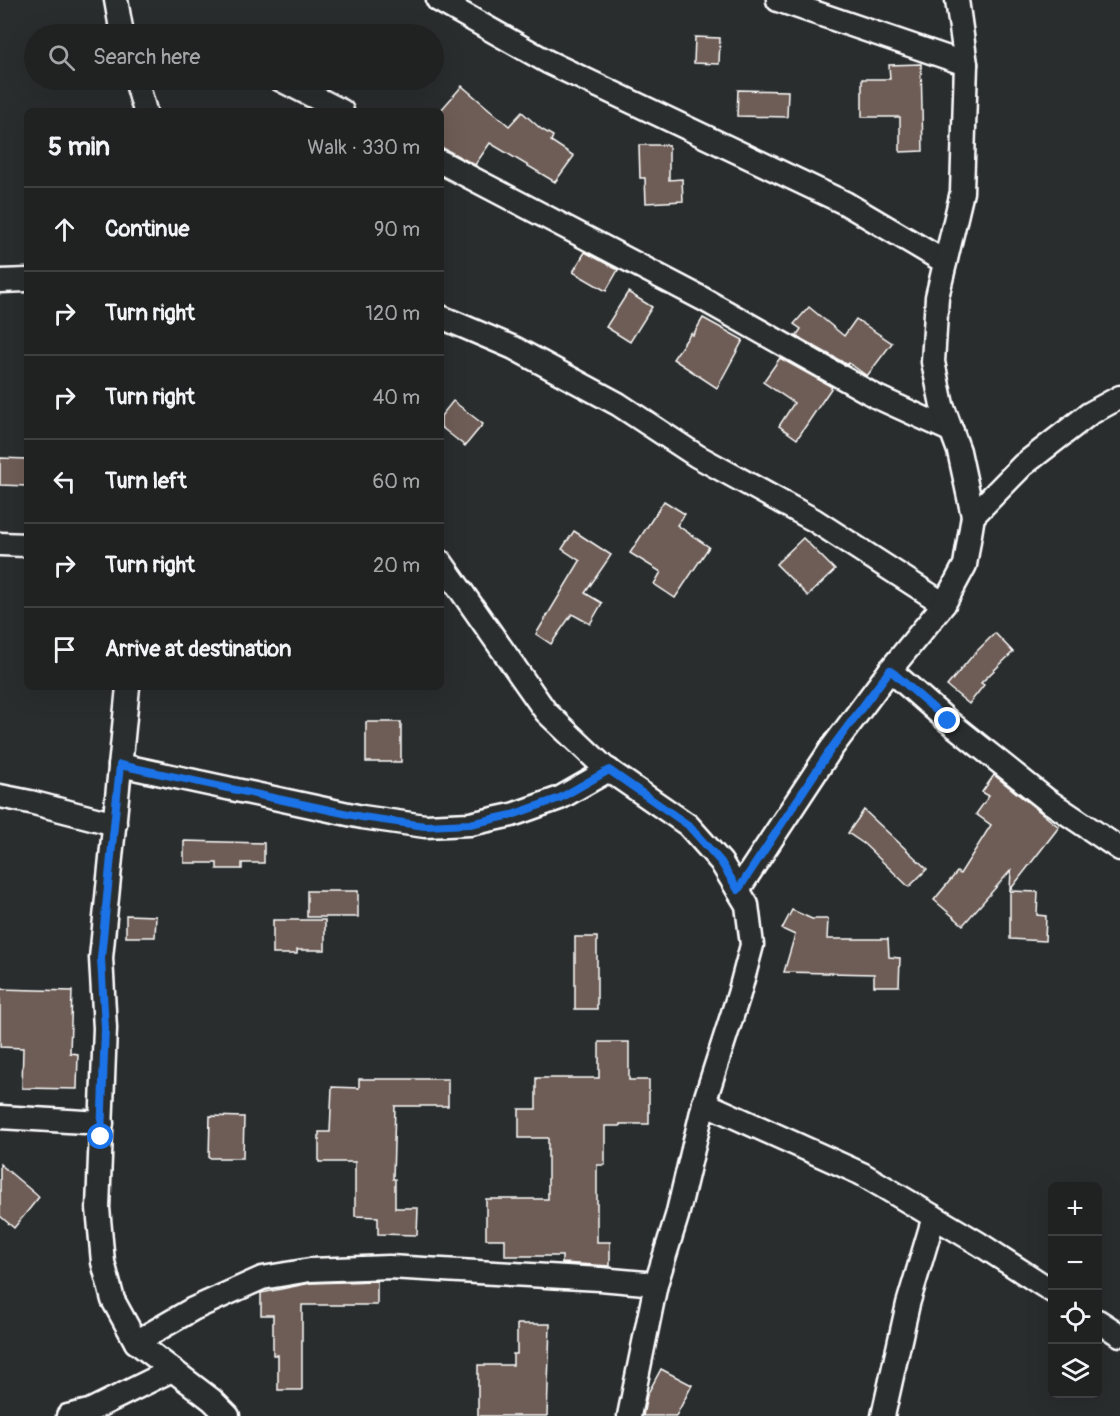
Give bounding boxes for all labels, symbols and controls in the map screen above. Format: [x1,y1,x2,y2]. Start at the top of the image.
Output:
search box [24,24,444,90]
icon: search [45,41,78,74]
text: Search here [93,43,200,71]
text: 5 min [48,131,110,163]
text: Walk · 330 m [307,135,420,160]
icon: ahead [48,213,81,246]
text: Continue [105,215,189,243]
text: 90 m [374,217,420,242]
icon: right [48,297,81,330]
text: Turn right [105,299,195,327]
text: 120 m [365,301,420,326]
icon: right [48,381,81,414]
text: Turn right [105,383,195,411]
text: 40 m [373,385,420,410]
icon: left [48,465,81,498]
text: Turn left [105,467,187,495]
text: 60 m [373,469,420,494]
icon: right [48,549,81,582]
text: Turn right [105,551,195,579]
text: 20 m [373,553,420,578]
icon: arrive [48,633,81,666]
text: Arrive at destination [105,635,291,663]
route end [934,707,960,733]
route start [87,1123,113,1149]
map controls [1048,1182,1102,1398]
button: + [1048,1182,1102,1236]
button: − [1048,1236,1102,1290]
button: locate [1048,1290,1102,1344]
button: layers [1048,1344,1102,1398]

